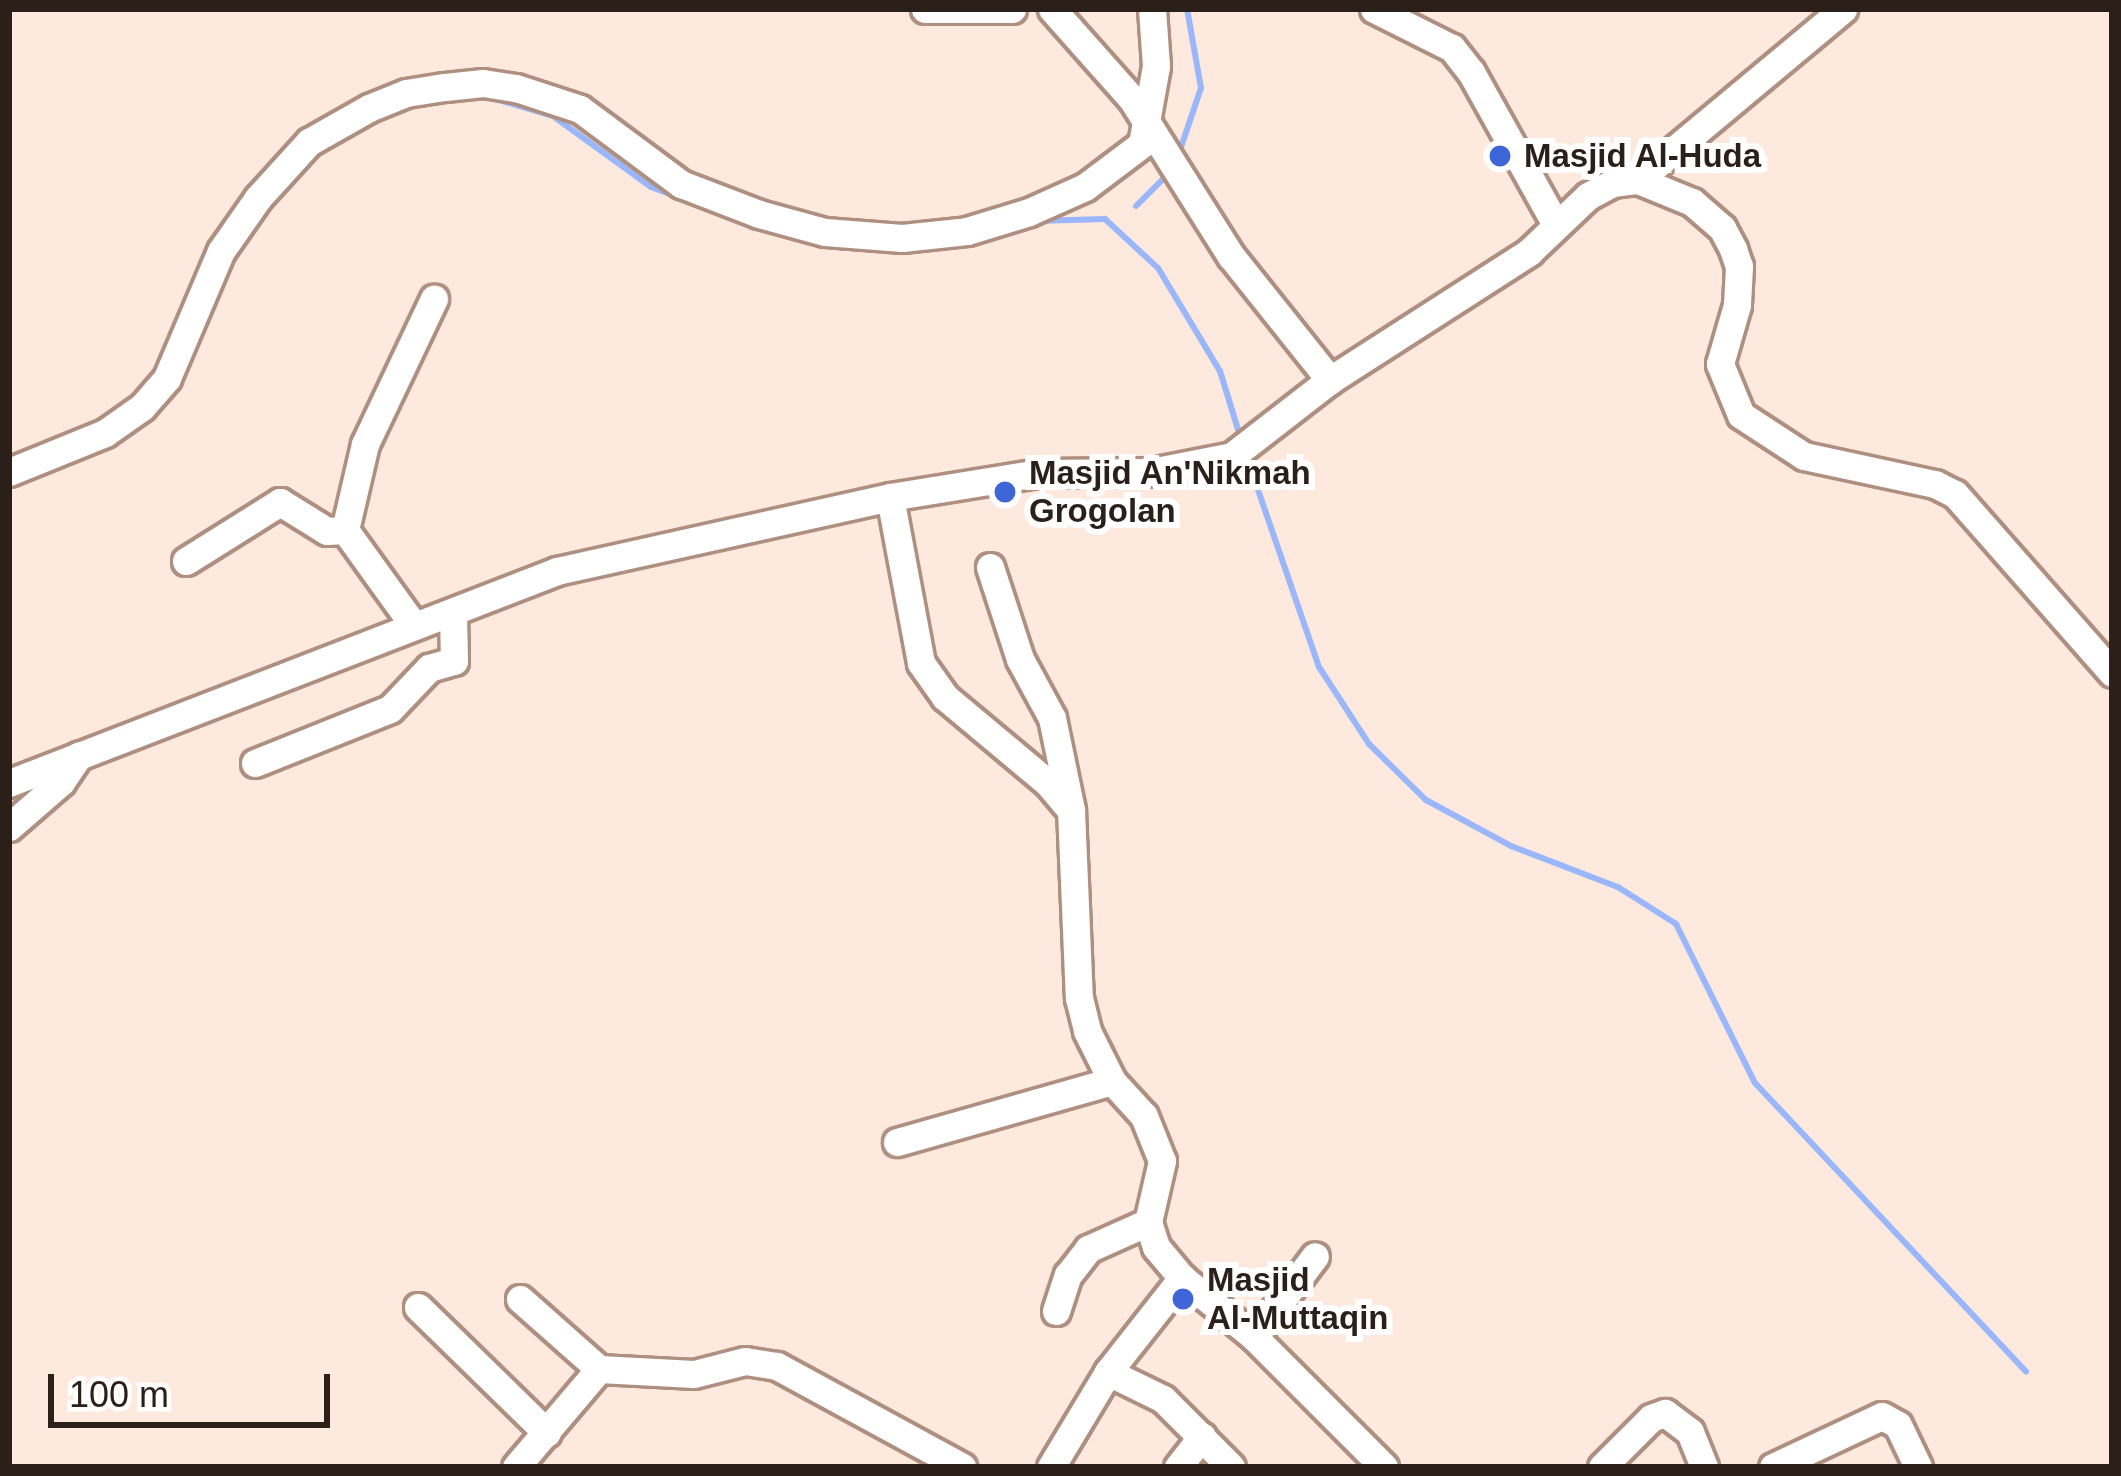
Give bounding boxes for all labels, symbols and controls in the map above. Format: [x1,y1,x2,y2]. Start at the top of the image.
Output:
place label: Masjid Al-Huda [1524,136,1762,176]
marker: Masjid Al-Huda [1487,143,1513,169]
place label: Masjid An'Nikmah Grogolan [1029,453,1312,531]
marker: Masjid An'Nikmah Grogolan [992,479,1018,505]
place label: Masjid Al-Muttaqin [1207,1260,1388,1338]
marker: Masjid Al-Muttaqin [1170,1286,1196,1312]
scale bar [54,1350,336,1424]
text: 100 m [69,1374,169,1415]

